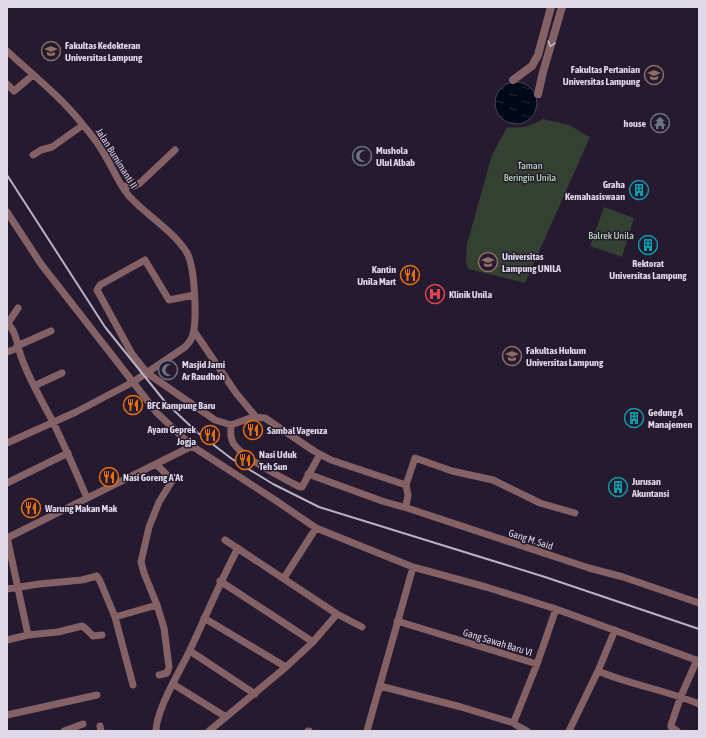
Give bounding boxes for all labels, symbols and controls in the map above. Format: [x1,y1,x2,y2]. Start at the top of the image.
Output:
school or university icon: Fakultas Kedokteran Universitas Lampung [40,40,62,62]
place label: Fakultas Kedokteran Universitas Lampung [65,40,143,63]
one-way arrow [547,41,556,48]
place label: Fakultas Pertanian Universitas Lampung [563,64,641,87]
school or university icon: Fakultas Pertanian Universitas Lampung [643,64,665,86]
temple icon: house [649,112,671,134]
place label: house [624,118,646,129]
street label: Jalan Bumimanti II [94,126,139,190]
mosque icon: Mushola Ulul Albab [351,145,373,167]
place label: Mushola Ulul Albab [376,145,415,168]
park label: Taman Beringin Unila [504,160,557,183]
place label: Graha Kemahasiswaan [565,179,625,202]
building icon: Graha Kemahasiswaan [628,179,650,201]
park label: Balrek Unila [588,230,634,241]
building icon: Rektorat Universitas Lampung [637,234,659,256]
school or university icon: Universitas Lampung UNILA [477,251,499,273]
place label: Universitas Lampung UNILA [502,251,561,274]
place label: Rektorat Universitas Lampung [609,258,687,281]
place label: Kantin Unila Mart [357,264,396,287]
restaurant icon: Kantin Unila Mart [399,264,421,286]
hospital icon: Klinik Unila [424,283,446,305]
place label: Klinik Unila [449,289,492,300]
school or university icon: Fakultas Hukum Universitas Lampung [501,345,523,367]
place label: Fakultas Hukum Universitas Lampung [526,345,604,368]
mosque icon: Masjid Jami Ar Raudhoh [157,359,179,381]
place label: Masjid Jami Ar Raudhoh [181,359,225,382]
restaurant icon: BFC Kampung Baru [122,394,144,416]
place label: BFC Kampung Baru [147,400,216,411]
building icon: Gedung A Manajemen [623,407,645,429]
place label: Gedung A Manajemen [648,407,692,430]
restaurant icon: Sambal Vagenza [242,419,264,441]
place label: Ayam Geprek Jogja [146,424,197,447]
restaurant icon: Ayam Geprek Jogja [199,424,221,446]
place label: Sambal Vagenza [267,425,328,436]
restaurant icon: Nasi Uduk Teh Sun [234,449,256,471]
place label: Nasi Uduk Teh Sun [259,449,297,472]
restaurant icon: Nasi Goreng A'At [98,466,120,488]
place label: Nasi Goreng A'At [123,472,183,483]
building icon: Jurusan Akuntansi [607,476,629,498]
place label: Jurusan Akuntansi [631,476,669,499]
restaurant icon: Warung Makan Mak [20,497,42,519]
place label: Warung Makan Mak [44,503,118,514]
street label: Gang M. Said [507,527,555,552]
street label: Gang Sawah Baru VI [462,627,534,658]

